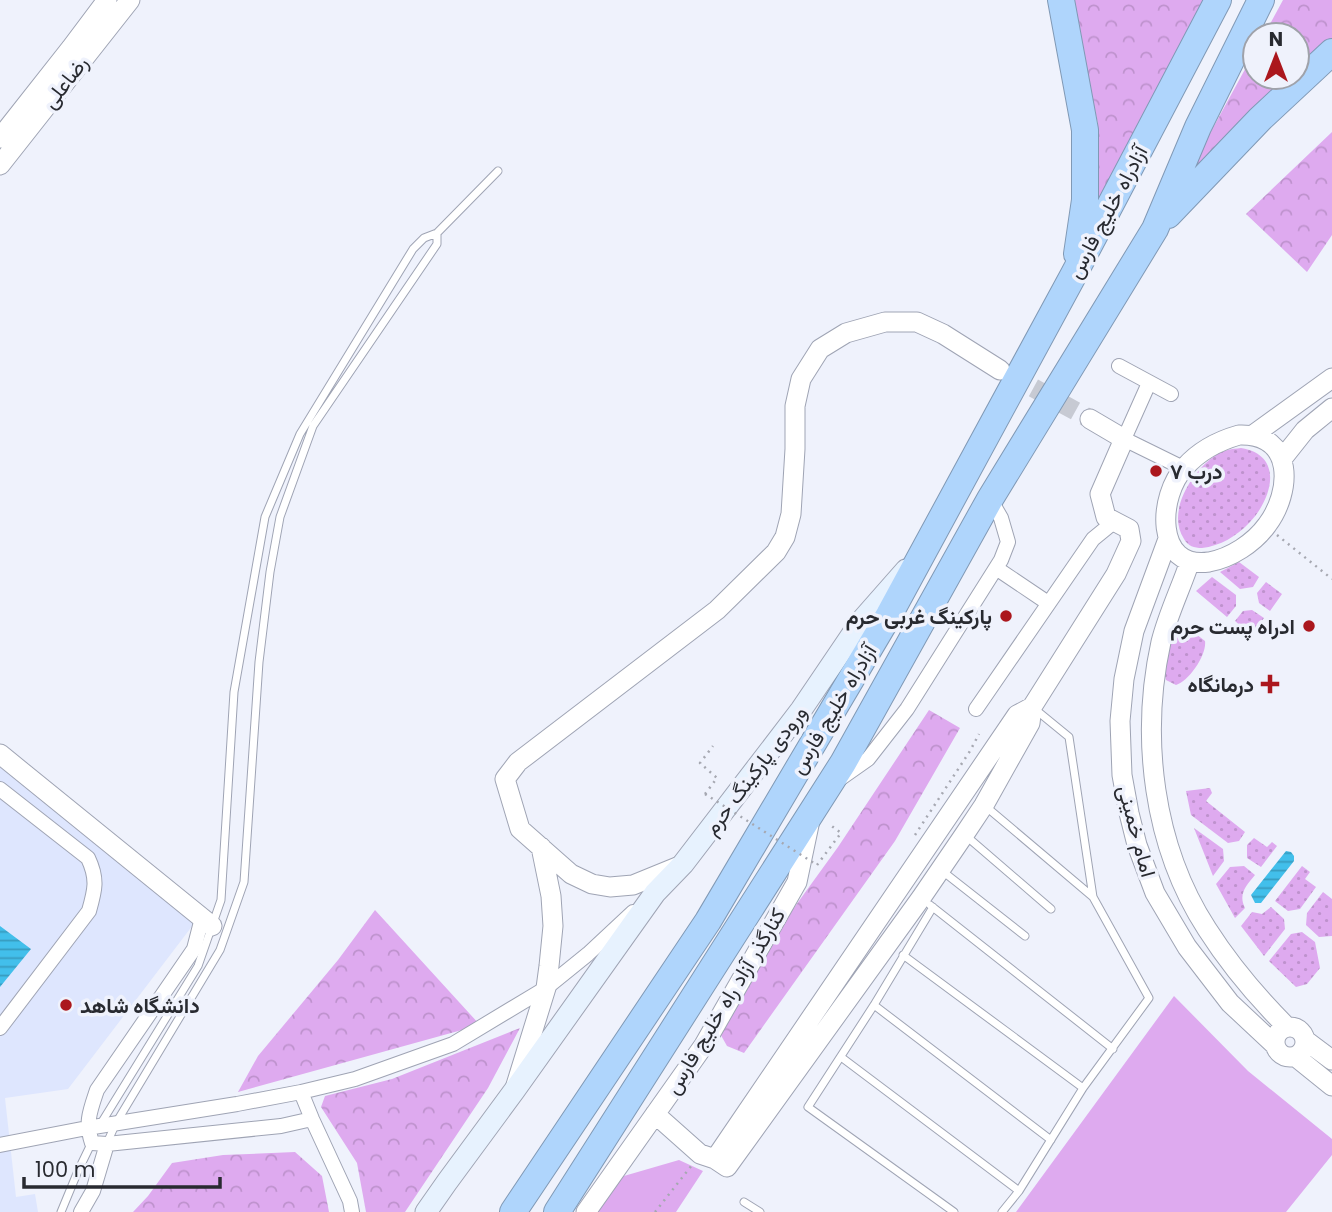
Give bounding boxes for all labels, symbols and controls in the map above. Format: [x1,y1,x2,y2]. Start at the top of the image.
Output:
north arrow [1241,21,1311,91]
text: N [1269,26,1283,53]
street label: رضاعلی [35,49,95,115]
street label: آزادراه خلیج فارس [1060,139,1155,284]
place label: درب ۷ [1170,457,1222,486]
marker: درب ۷ [1148,463,1164,479]
place label: پارکینگ غربی حرم [846,602,992,631]
marker: پارکینگ غربی حرم [998,608,1014,624]
place label: ادراه پست حرم [1170,612,1295,641]
marker: ادراه پست حرم [1301,618,1317,634]
street label: آزادراه خلیج فارس [783,637,884,779]
place label: درمانگاه [1187,670,1254,699]
marker: درمانگاه [1260,674,1280,694]
street label: ورودی پارکینگ حرم [697,699,813,841]
street label: امام خمینی [1111,782,1163,880]
street label: کنارگذر آزاد راه خلیج فارس [658,902,792,1100]
place label: دانشگاه شاهد [80,991,200,1020]
marker: دانشگاه شاهد [58,997,74,1013]
scale bar [24,1146,220,1190]
text: 100 m [35,1155,95,1184]

